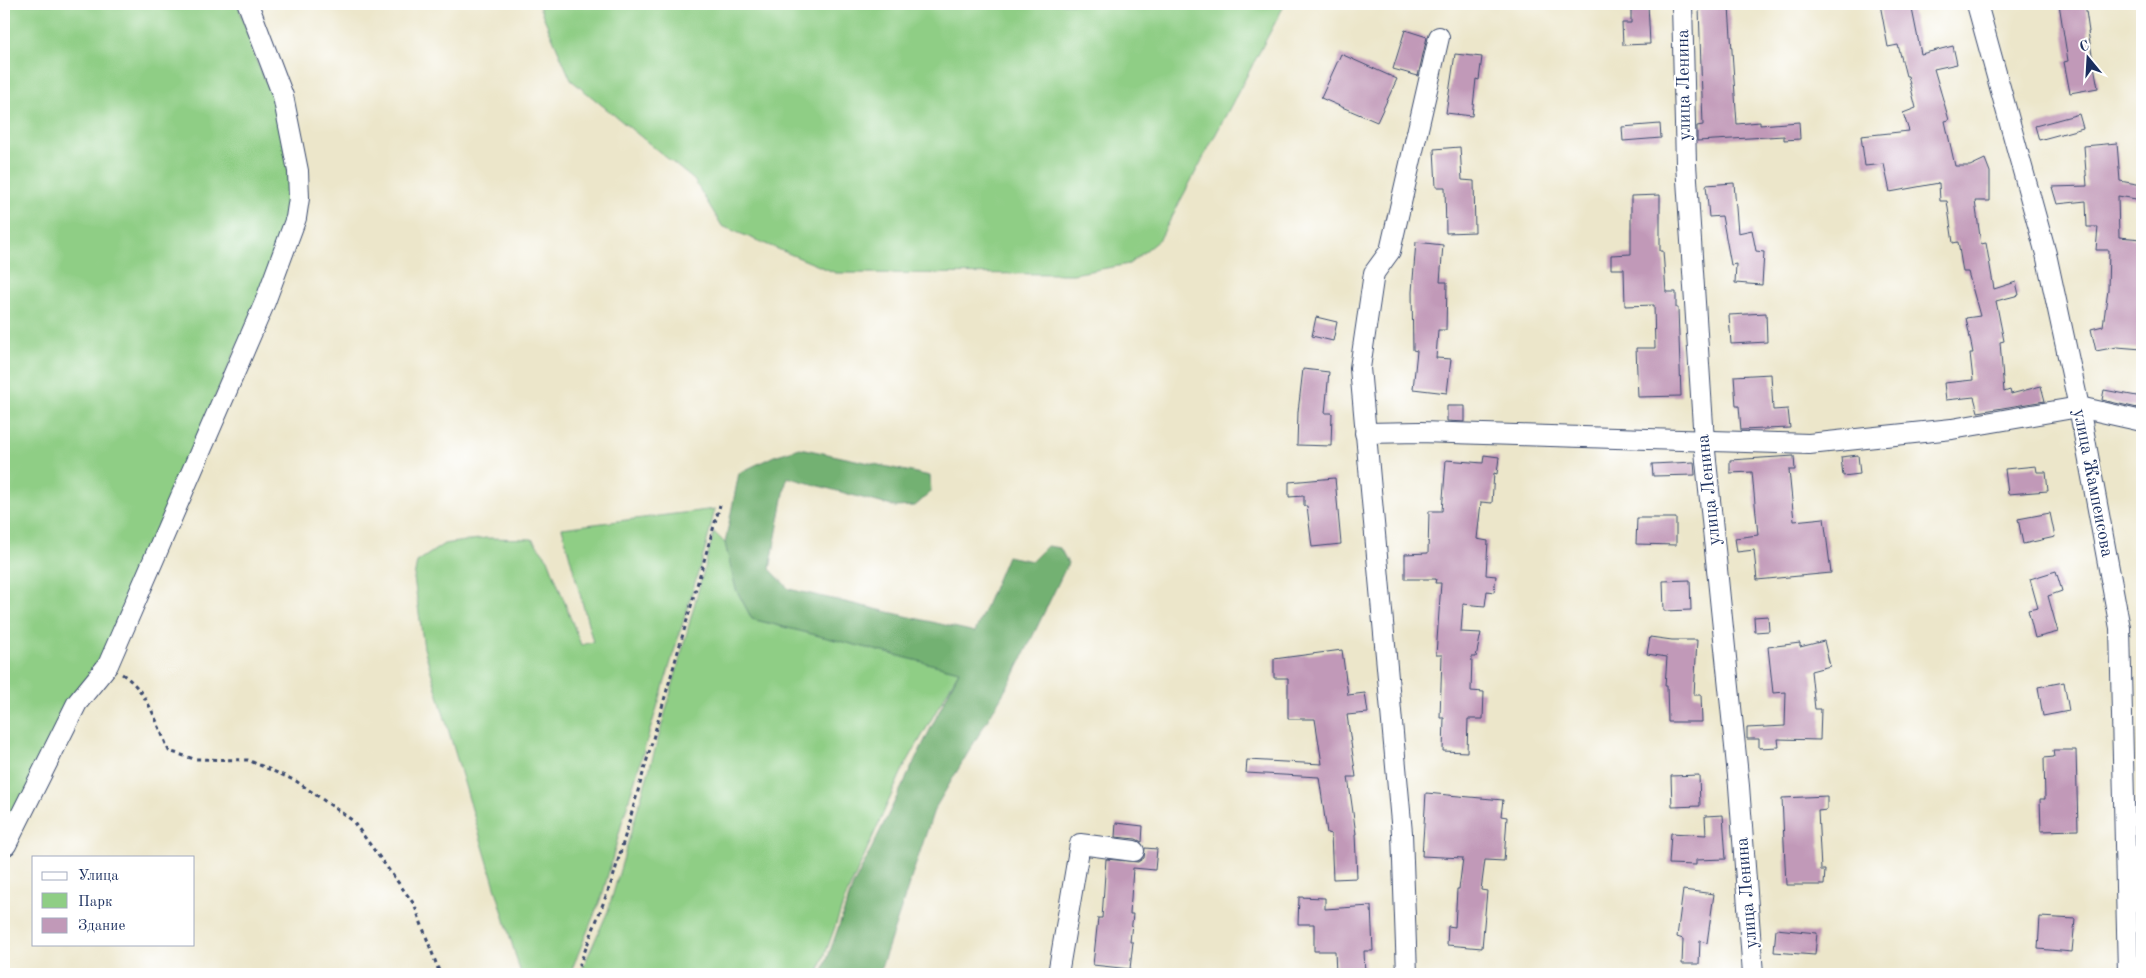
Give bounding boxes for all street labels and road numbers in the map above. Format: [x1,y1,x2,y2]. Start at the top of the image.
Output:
street label: улица Ленина [1674,29,1694,141]
street label: улица Жампеисова [2070,407,2116,559]
street label: улица Ленина [1694,433,1724,546]
street label: улица Ленина [1733,836,1761,949]

